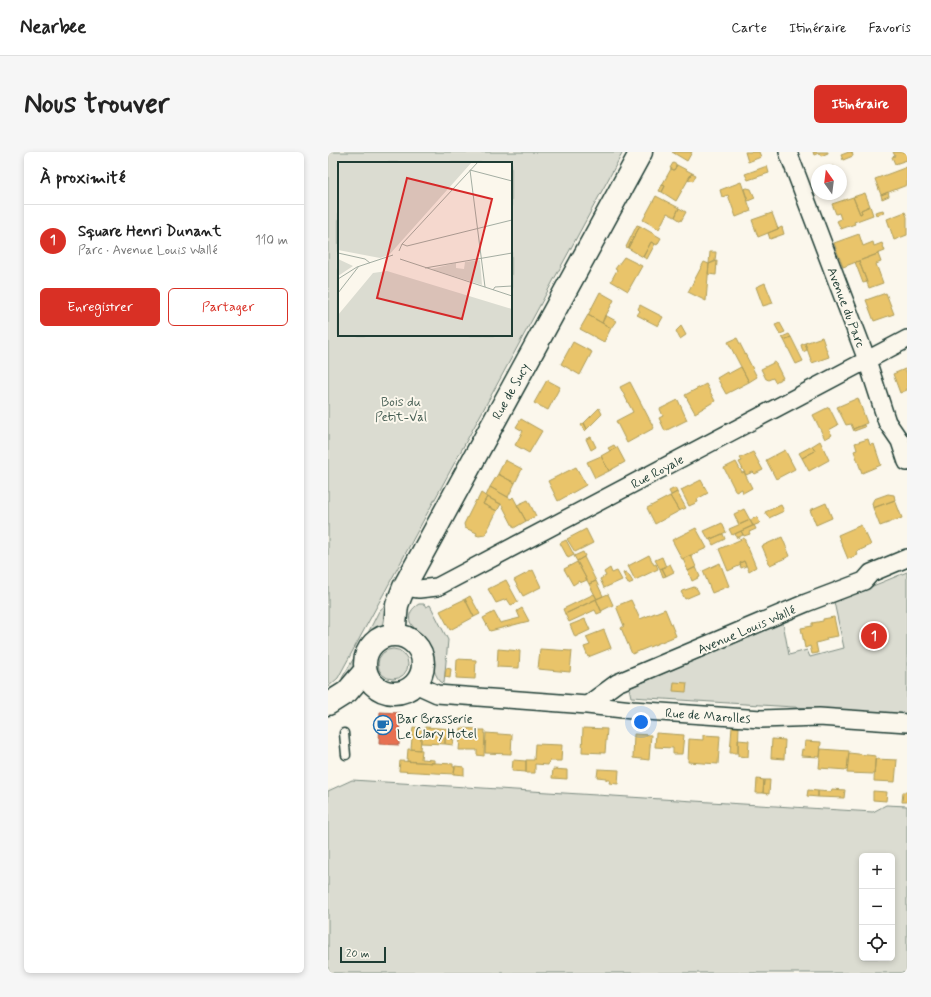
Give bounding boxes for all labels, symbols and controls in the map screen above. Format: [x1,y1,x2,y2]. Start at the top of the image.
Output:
text: Nearbee [20,15,86,40]
text: Carte [731,19,767,37]
text: Itinéraire [789,19,846,37]
text: Favoris [868,19,911,37]
button: Itinéraire [814,85,907,123]
text: Nous trouver [24,86,169,123]
inset map [338,162,512,336]
north arrow [811,164,847,200]
text: À proximité [40,167,125,189]
text: Square Henri Dunant [78,222,221,242]
text: 1 [50,232,56,249]
text: 110 m [255,232,288,249]
text: Parc · Avenue Louis Wallé [78,242,218,259]
street label: Avenue du Parc [823,265,869,350]
button: Enregistrer [40,288,160,326]
button: Partager [168,288,288,326]
street label: Rue de Sucy [489,360,534,423]
park label: Bois du Petit-Val [375,394,427,426]
street label: Rue Royale [628,451,687,493]
street label: Avenue Louis Wallé [695,602,798,659]
pin: 1 [861,621,887,651]
street label: Rue de Marolles [665,705,751,728]
place label: Bar Brasserie Le Clary Hotel [397,711,477,743]
your location [631,712,651,732]
cafe icon: Bar Brasserie Le Clary Hotel [372,714,394,736]
map controls [859,853,895,961]
button: + [859,853,895,889]
button: − [859,889,895,925]
button: locate [859,925,895,961]
scale bar [340,945,386,964]
text: 20 m [346,947,369,961]

